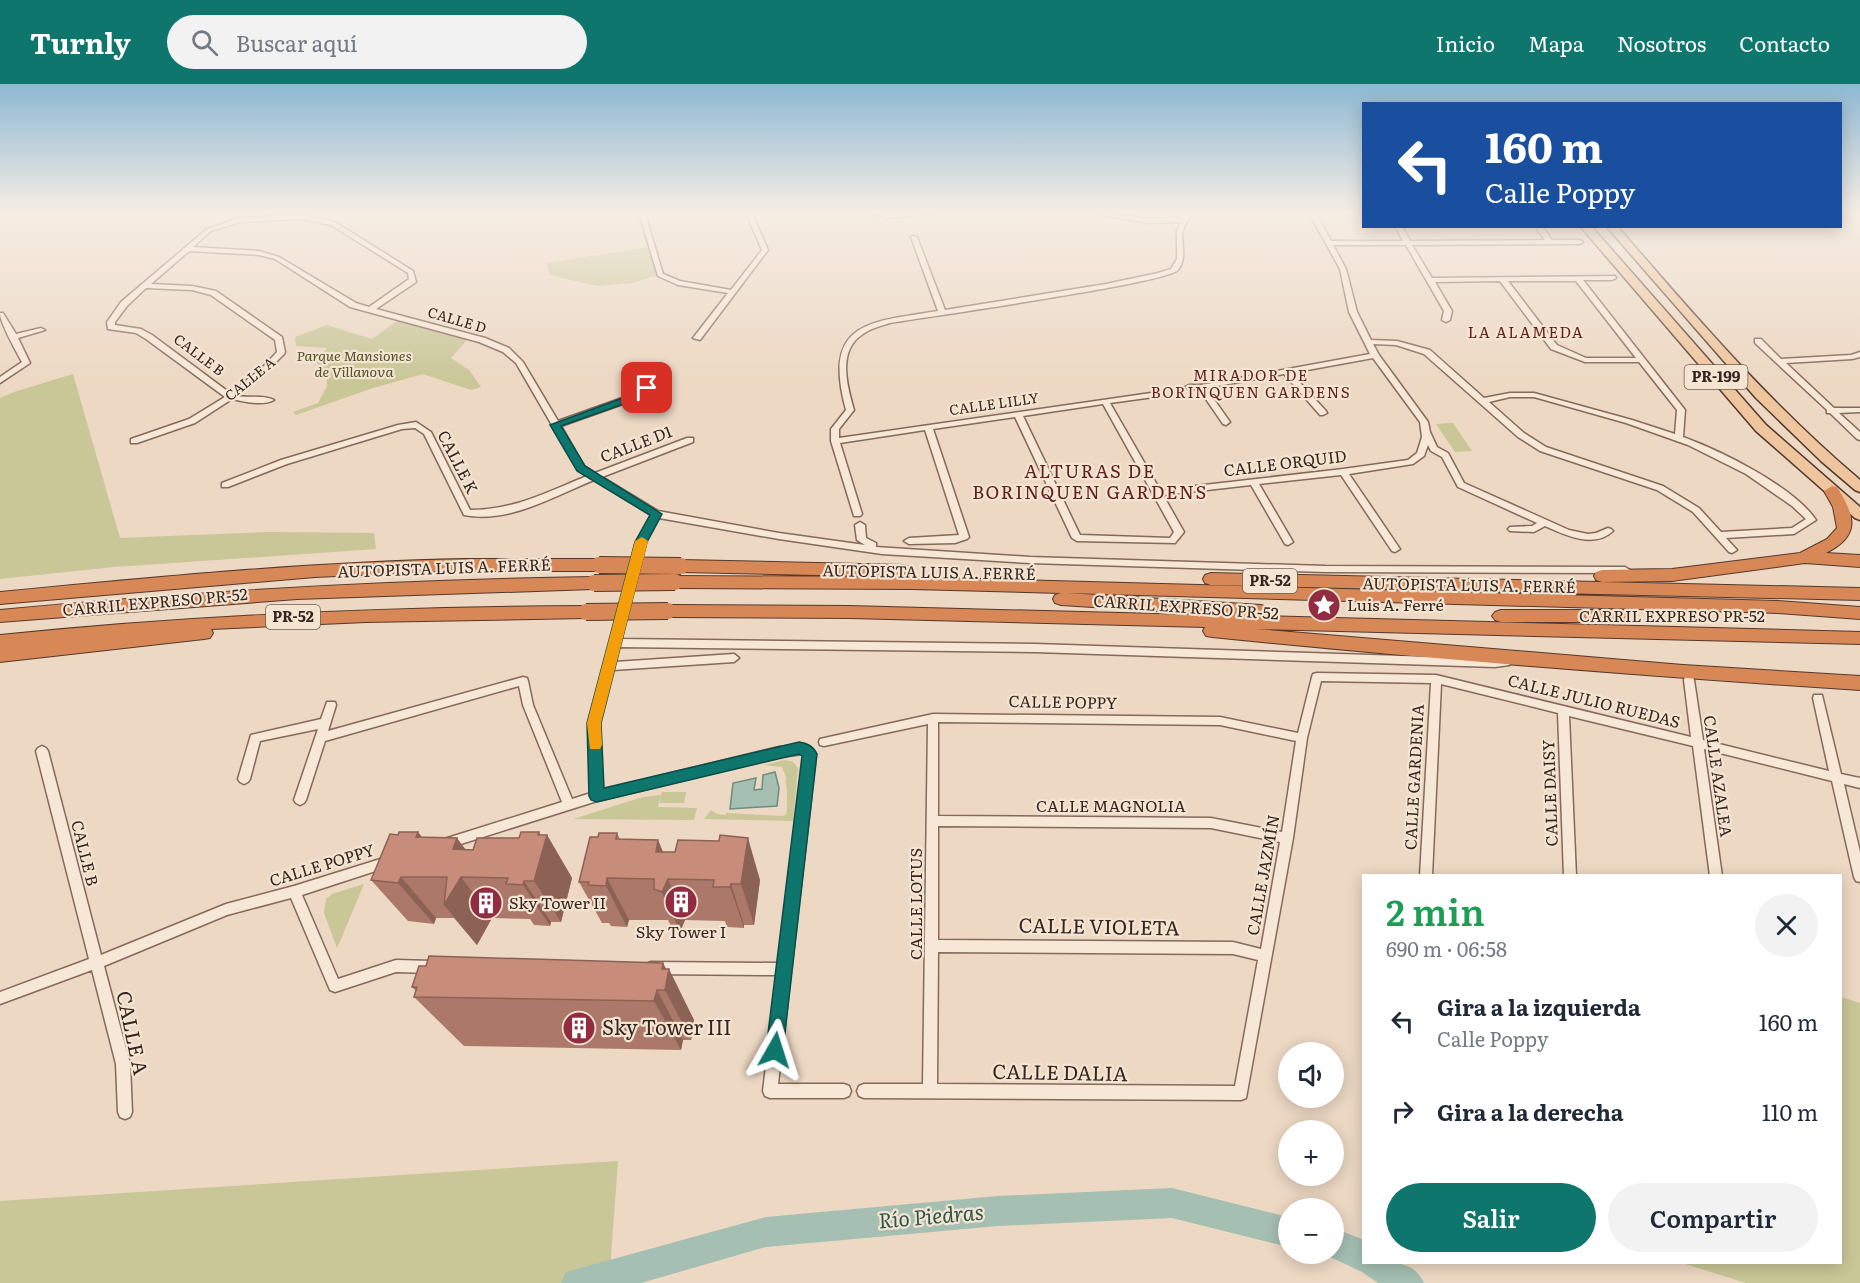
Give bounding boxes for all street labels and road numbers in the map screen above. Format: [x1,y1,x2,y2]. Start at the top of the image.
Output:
street label: CALLE D [426,301,489,337]
street label: CALLE B [170,329,229,380]
street label: CALLE A [220,351,279,405]
road number: PR-199 [1684,365,1748,389]
street label: CALLE LILLY [948,387,1040,419]
street label: CALLE D1 [596,418,675,468]
street label: CALLE K [433,426,485,497]
street label: CALLE ORQUID [1222,443,1348,481]
street label: AUTOPISTA LUIS A. FERRÉ [337,551,551,583]
street label: AUTOPISTA LUIS A. FERRÉ [822,557,1036,585]
road number: PR-52 [1243,569,1297,593]
street label: AUTOPISTA LUIS A. FERRÉ [1362,570,1576,598]
street label: CARRIL EXPRESO PR-52 [61,581,249,621]
street label: CARRIL EXPRESO PR-52 [1093,588,1280,624]
street label: CARRIL EXPRESO PR-52 [1579,603,1765,627]
road number: PR-52 [266,605,320,629]
street label: CALLE JULIO RUEDAS [1505,667,1683,733]
street label: CALLE POPPY [1008,688,1118,714]
street label: CALLE GARDENIA [1397,703,1429,850]
street label: CALLE AZALEA [1699,713,1739,838]
street label: CALLE DAISY [1535,739,1563,847]
street label: CALLE MAGNOLIA [1036,793,1186,817]
street label: CALLE JAZMÍN [1240,813,1284,937]
street label: CALLE B [66,817,106,888]
street label: CALLE POPPY [266,837,378,891]
street label: CALLE LOTUS [903,848,927,960]
street label: CALLE VIOLETA [1018,909,1180,941]
street label: CALLE A [110,988,158,1078]
street label: CALLE DALIA [992,1055,1128,1087]

